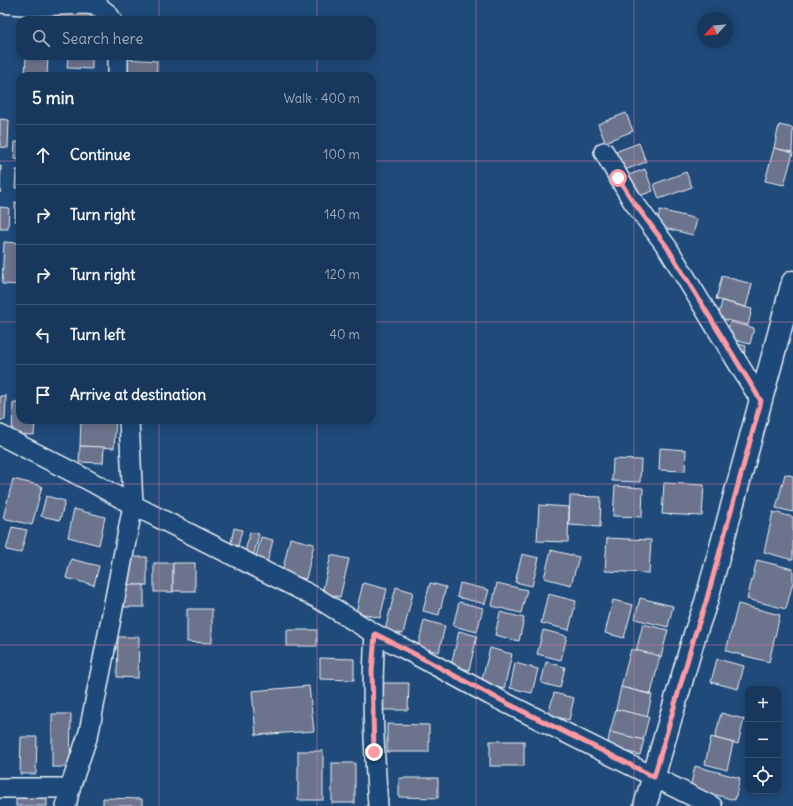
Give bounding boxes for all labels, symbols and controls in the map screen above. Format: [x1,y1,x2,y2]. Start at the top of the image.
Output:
north arrow [697,12,733,48]
search box [16,16,376,60]
icon: search [30,27,52,49]
text: Search here [62,29,143,48]
text: 5 min [32,87,74,109]
text: Walk · 400 m [283,90,360,107]
icon: ahead [32,144,54,166]
text: Continue [70,145,131,164]
text: 100 m [323,146,360,163]
route start [609,169,627,187]
icon: right [32,204,54,226]
text: Turn right [70,205,135,224]
text: 140 m [324,206,360,223]
icon: right [32,264,54,286]
text: Turn right [70,265,135,284]
text: 120 m [325,266,360,283]
icon: left [32,324,54,346]
text: Turn left [70,325,125,344]
text: 40 m [329,326,360,343]
icon: arrive [32,384,54,406]
text: Arrive at destination [70,385,206,404]
map controls [745,686,781,794]
button: + [745,686,781,722]
button: − [745,722,781,758]
route end [365,743,383,761]
button: locate [745,758,781,794]

